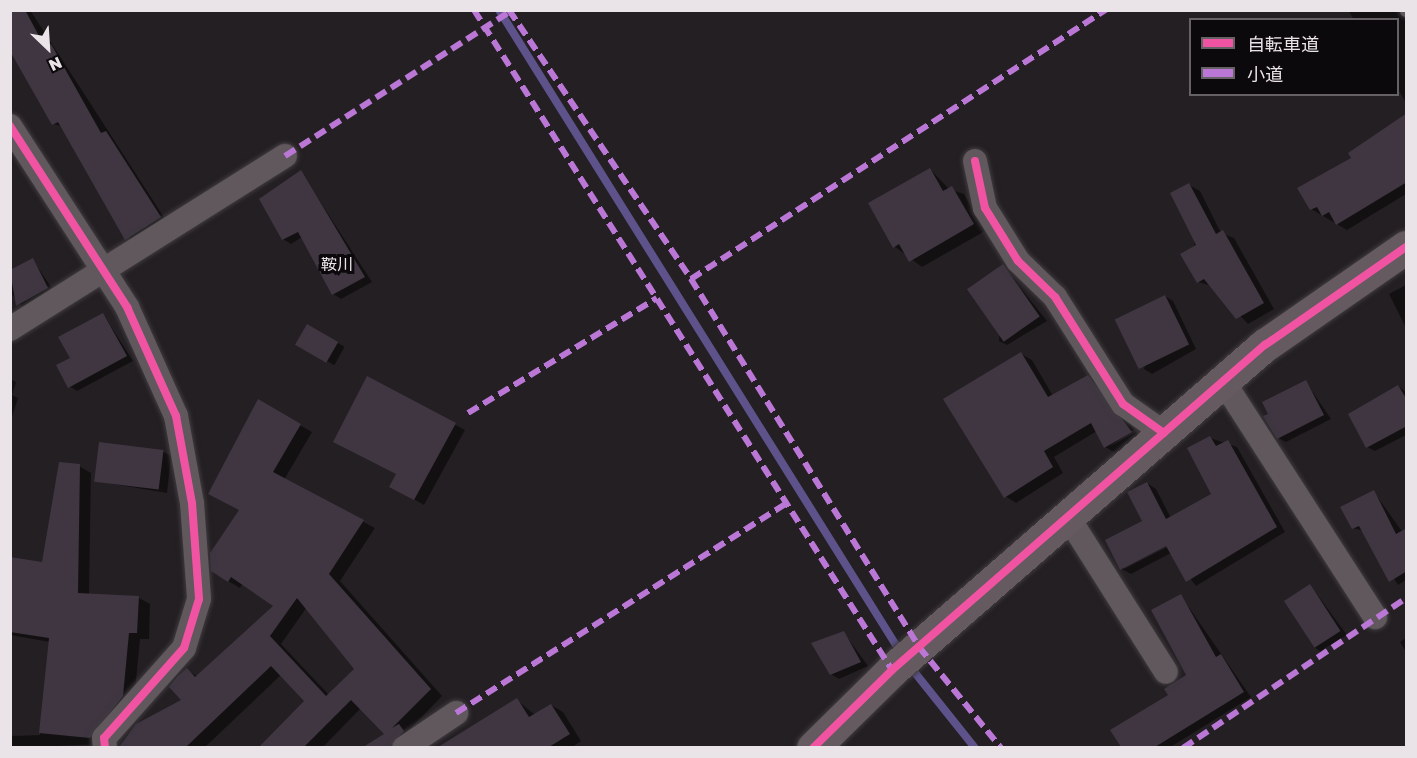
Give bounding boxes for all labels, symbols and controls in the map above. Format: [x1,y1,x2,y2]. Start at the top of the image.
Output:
north arrow [18,18,78,78]
legend [1189,18,1399,96]
text: 自転車道 [1247,33,1319,55]
text: N [46,53,65,76]
text: 小道 [1247,63,1283,85]
district label: 鞍川 [321,254,353,274]

